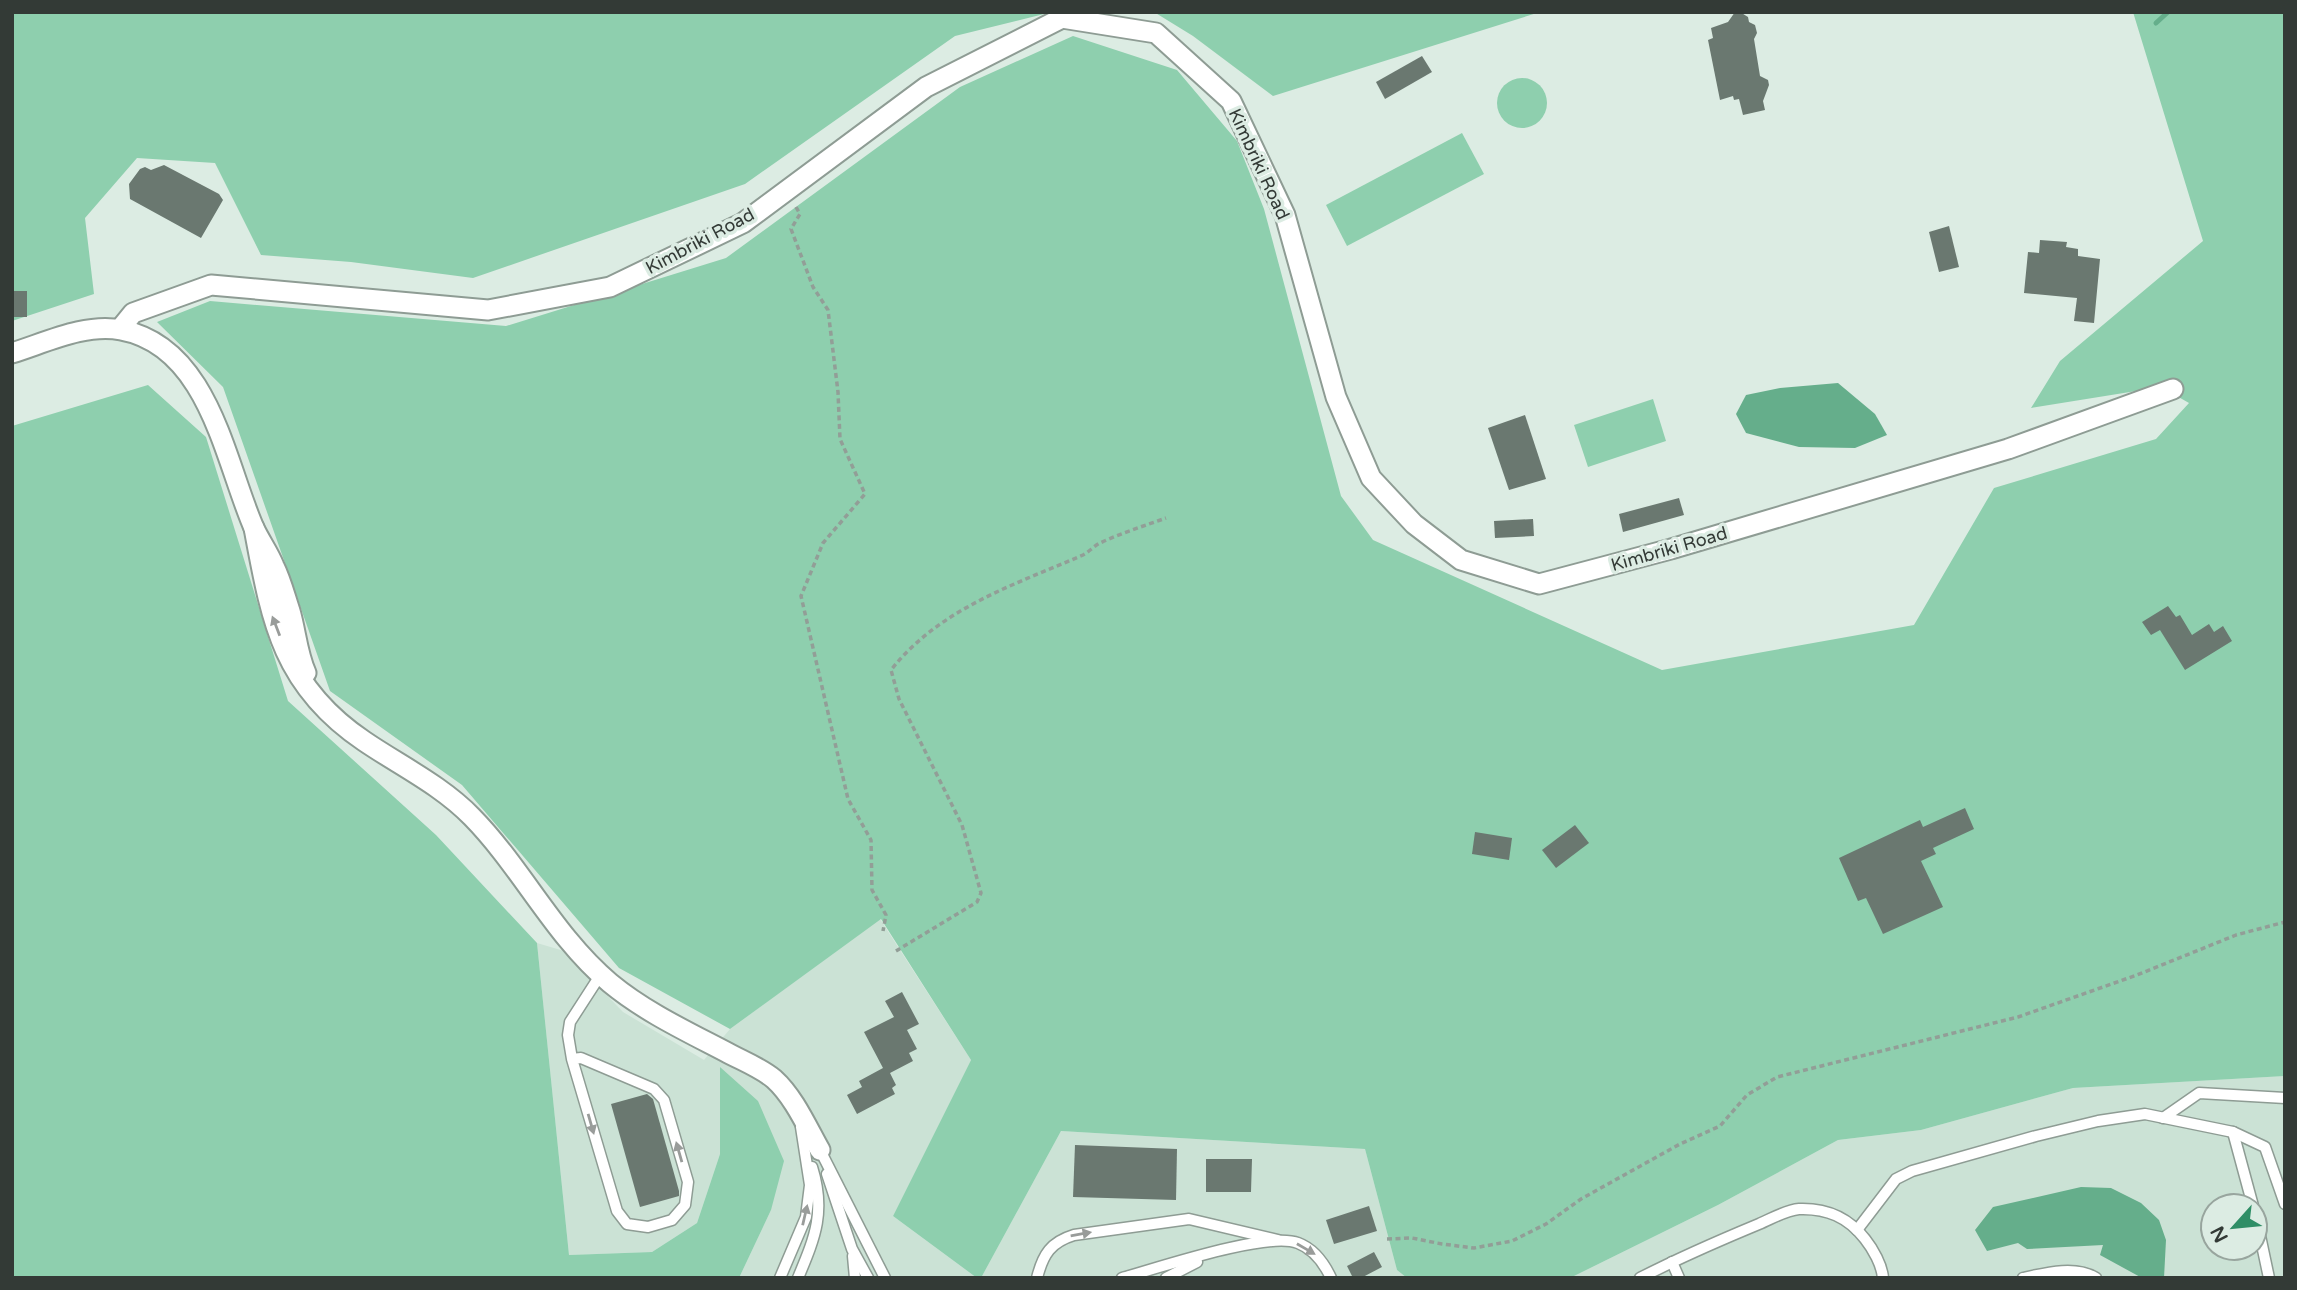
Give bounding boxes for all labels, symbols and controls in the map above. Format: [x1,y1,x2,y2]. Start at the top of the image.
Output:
street label: Kimbriki Road [1224,105,1294,223]
street label: Kimbriki Road [642,203,758,279]
street label: Kimbriki Road [1608,522,1730,576]
one-way arrow [270,615,281,636]
one-way arrow [587,1114,597,1135]
one-way arrow [674,1141,684,1162]
north arrow [2199,1192,2269,1262]
one-way arrow [800,1203,811,1225]
text: N [2206,1222,2233,1246]
one-way arrow [1070,1228,1092,1239]
one-way arrow [1296,1242,1315,1255]

